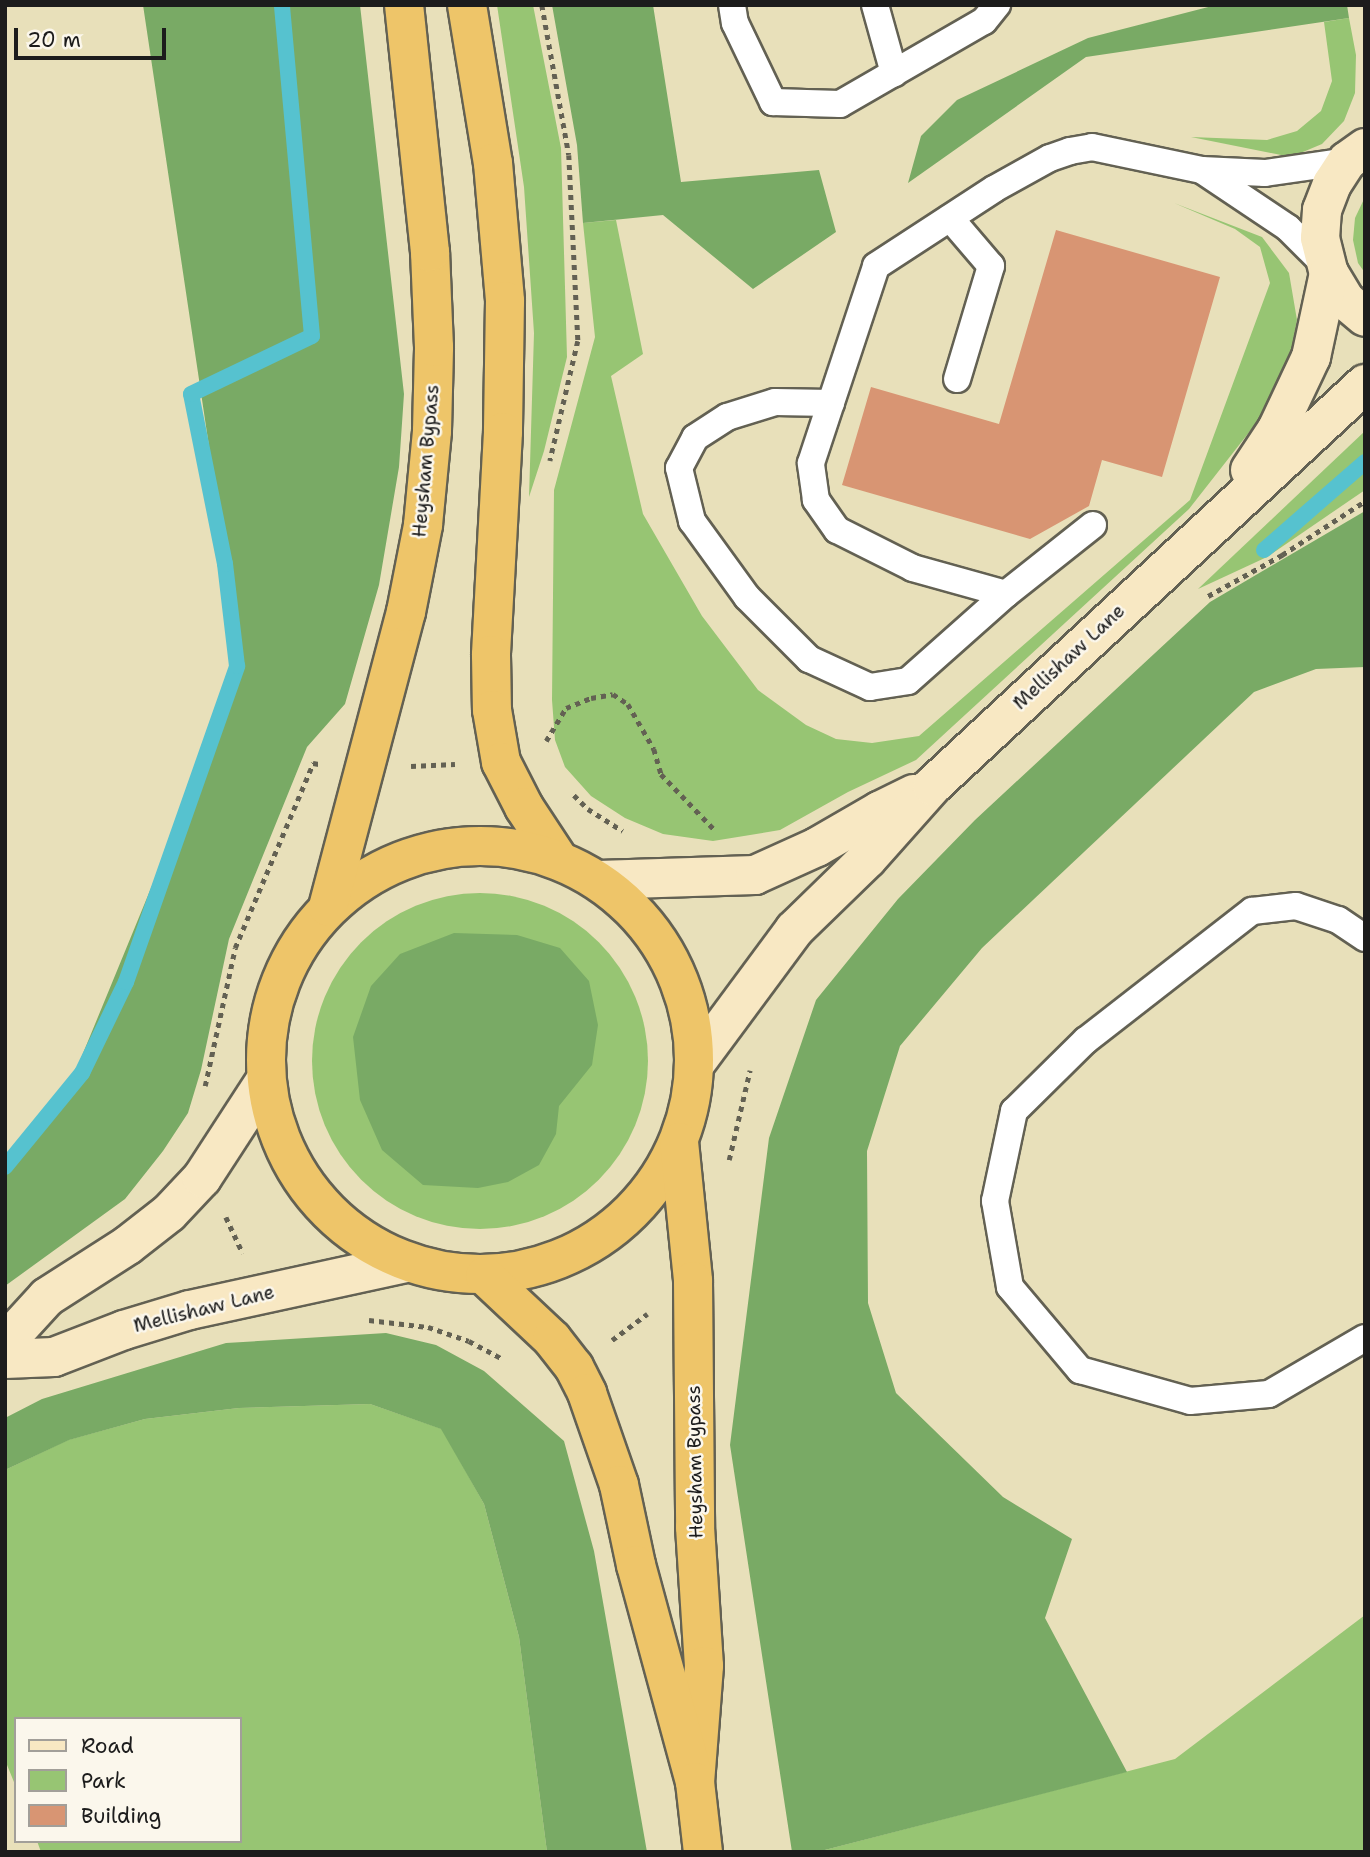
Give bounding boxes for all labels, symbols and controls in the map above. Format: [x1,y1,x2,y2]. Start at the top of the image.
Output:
scale bar [18,14,170,58]
text: 20 m [27,26,81,54]
street label: Heysham Bypass [408,384,444,538]
street label: Mellishaw Lane [1008,599,1130,715]
street label: Mellishaw Lane [131,1280,277,1338]
street label: Heysham Bypass [682,1385,708,1539]
legend [14,1717,242,1843]
text: Road [81,1732,134,1760]
text: Park [81,1767,126,1795]
text: Building [81,1802,161,1830]

